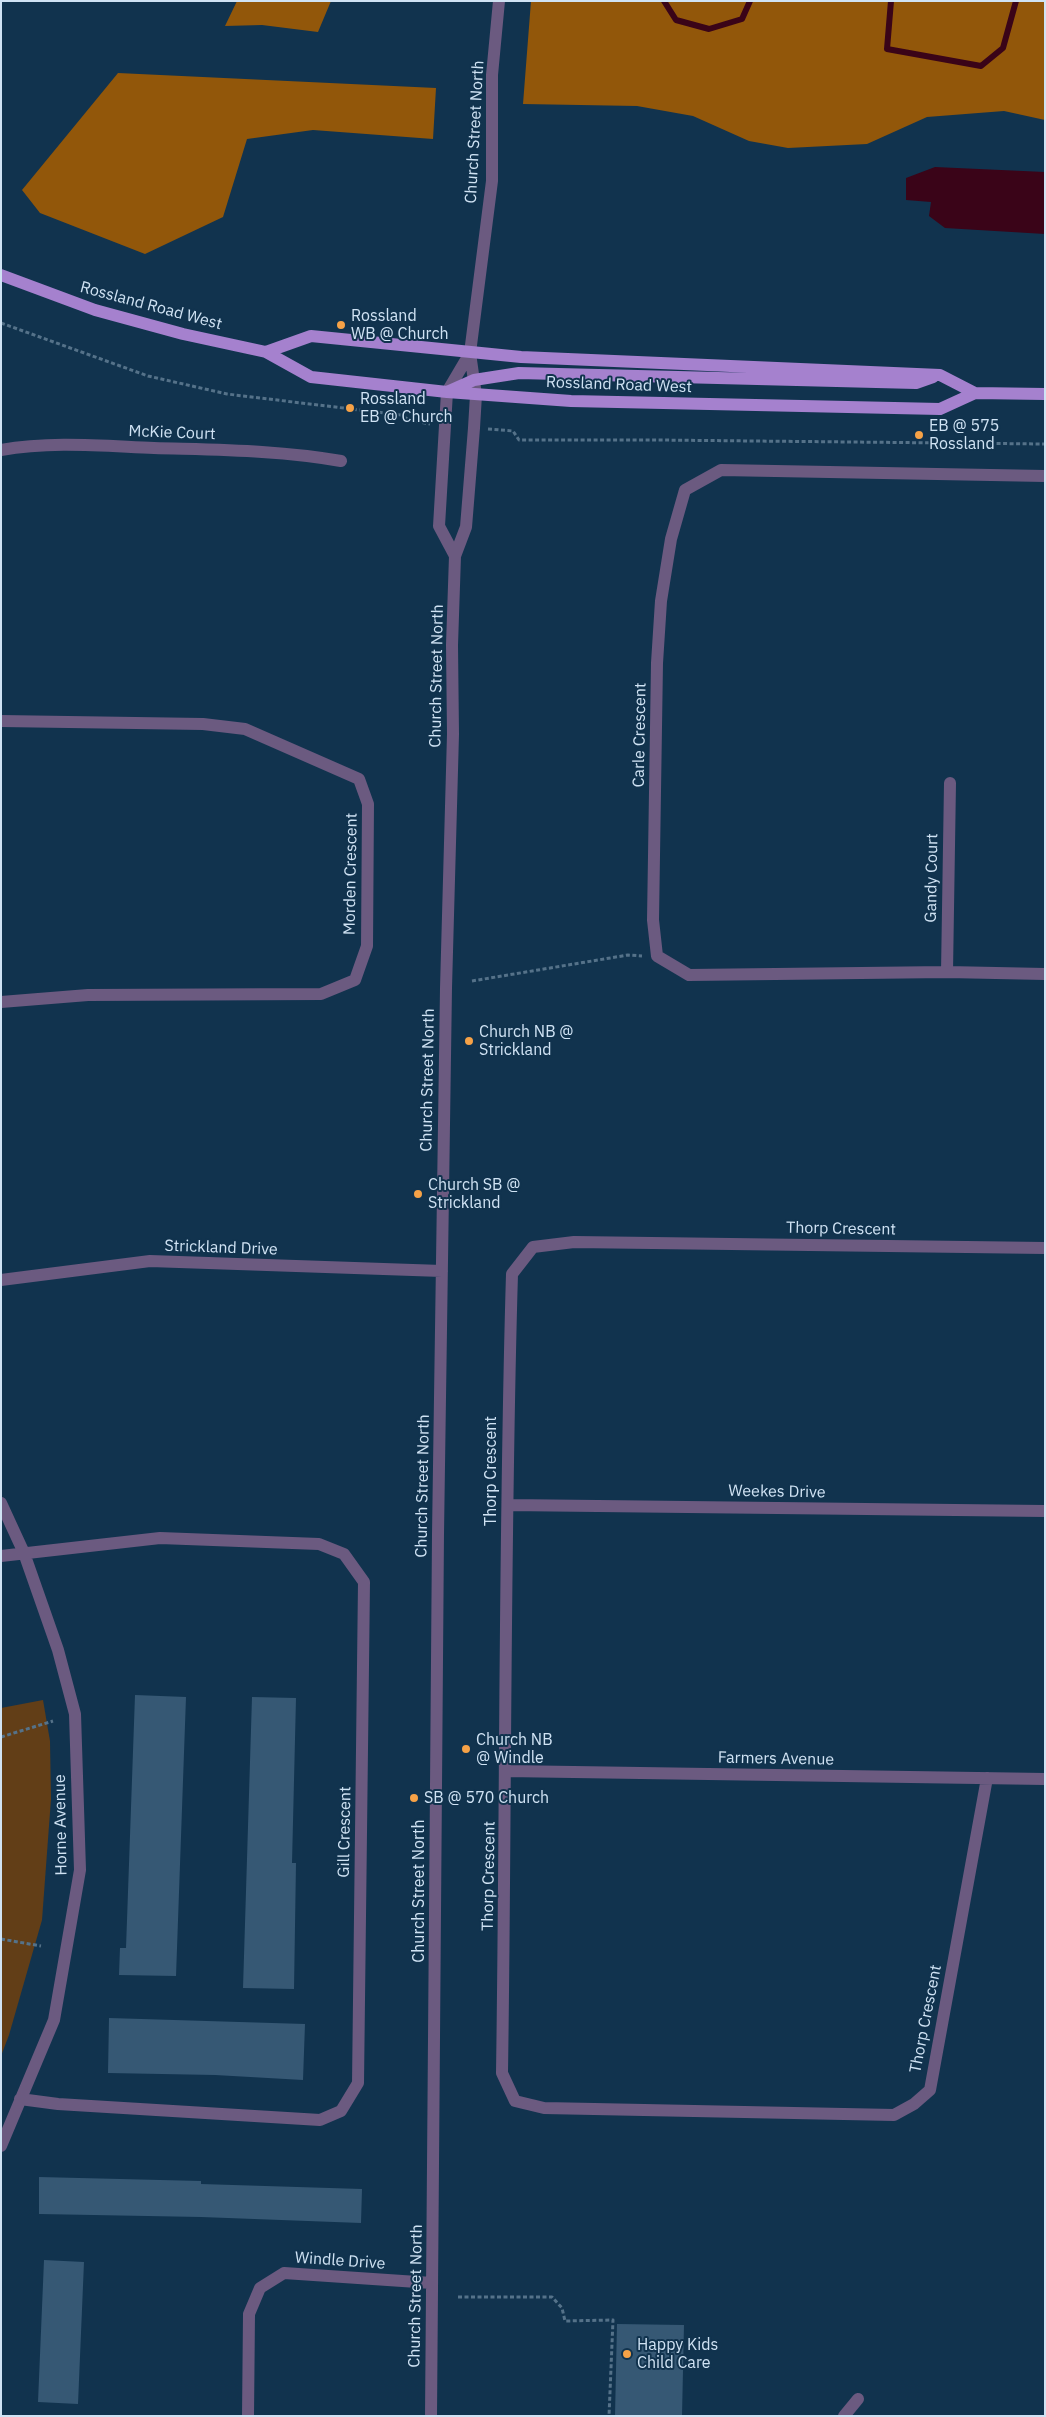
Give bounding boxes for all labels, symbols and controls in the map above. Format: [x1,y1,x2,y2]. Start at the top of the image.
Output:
street label: Church Street North [462,60,488,204]
street label: Rossland Road West [78,278,224,334]
place label: Rossland WB @ Church [351,306,449,344]
marker: Rossland WB @ Church [335,319,347,331]
street label: Rossland Road West [546,373,692,397]
place label: Rossland EB @ Church [360,389,453,427]
marker: Rossland EB @ Church [344,402,356,414]
place label: EB @ 575 Rossland [929,416,999,454]
street label: McKie Court [128,422,216,444]
marker: EB @ 575 Rossland [913,429,925,441]
street label: Church Street North [426,604,448,748]
street label: Carle Crescent [629,682,651,788]
street label: Morden Crescent [340,813,362,935]
street label: Gandy Court [922,833,942,923]
street label: Church Street North [417,1008,439,1152]
place label: Church NB @ Strickland [479,1022,574,1060]
marker: Church NB @ Strickland [463,1035,475,1047]
place label: Church SB @ Strickland [428,1175,521,1213]
marker: Church SB @ Strickland [412,1188,424,1200]
street label: Thorp Crescent [786,1218,896,1240]
street label: Strickland Drive [164,1236,278,1260]
street label: Church Street North [412,1414,434,1558]
street label: Thorp Crescent [481,1416,501,1526]
street label: Weekes Drive [728,1482,826,1502]
place label: Church NB @ Windle [476,1730,553,1768]
marker: Church NB @ Windle [460,1743,472,1755]
street label: Farmers Avenue [718,1748,834,1770]
street label: Horne Avenue [51,1774,71,1876]
street label: Gill Crescent [335,1786,355,1878]
place label: SB @ 570 Church [424,1788,549,1808]
marker: SB @ 570 Church [408,1792,420,1804]
street label: Church Street North [409,1819,429,1963]
street label: Thorp Crescent [478,1821,500,1931]
street label: Thorp Crescent [906,1963,946,2075]
street label: Church Street North [405,2224,427,2368]
street label: Windle Drive [294,2248,386,2274]
place label: Happy Kids Child Care [637,2335,718,2373]
marker: Happy Kids Child Care [621,2348,633,2360]

